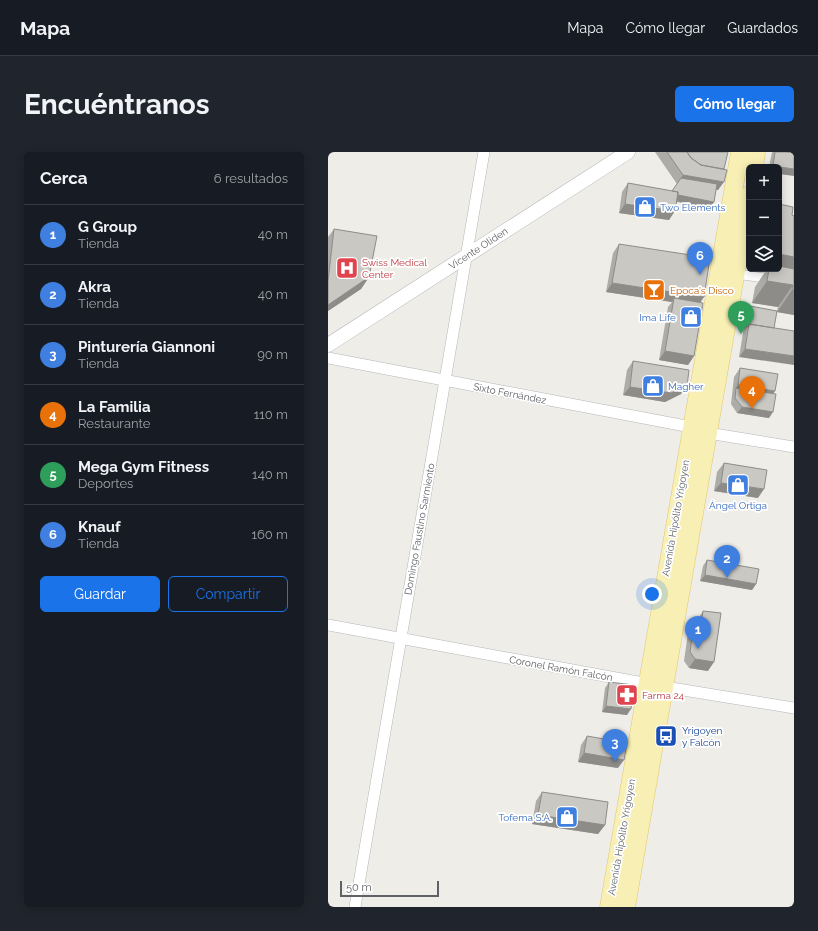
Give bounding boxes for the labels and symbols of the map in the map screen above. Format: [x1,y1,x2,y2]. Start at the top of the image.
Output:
shop icon: Two Elements [632,194,658,220]
place label: Two Elements [660,202,726,213]
street label: Vicente Oliden [447,225,510,272]
pin: 6 [687,242,713,275]
hospital icon: Swiss Medical Center [334,255,360,281]
place label: Swiss Medical Center [362,257,427,280]
bar icon: Epoca's Disco [641,277,667,303]
place label: Epoca's Disco [670,285,734,296]
pin: 5 [728,301,754,334]
shop icon: Ima Life [678,304,704,330]
place label: Ima Life [639,312,676,323]
shop icon: Magher [640,373,666,399]
pin: 4 [739,376,765,409]
street label: Sixto Fernández [473,381,547,406]
place label: Magher [668,381,704,392]
street label: Avenida Hipólito Yrigoyen [660,459,691,577]
street label: Domingo Faustino Sarmiento [402,462,437,596]
shop icon: Ángel Ortiga [725,472,751,498]
place label: Ángel Ortiga [709,500,767,511]
pin: 2 [714,545,740,578]
your location [642,584,662,604]
pin: 1 [685,616,711,649]
street label: Coronel Ramón Falcón [508,654,614,683]
pharmacy icon: Farma 24 [614,682,640,708]
place label: Farma 24 [642,690,685,701]
bus stop icon: Yrigoyen y Falcón [653,723,679,749]
place label: Yrigoyen y Falcón [682,725,723,748]
pin: 3 [602,729,628,762]
street label: Avenida Hipólito Yrigoyen [606,778,637,896]
shop icon: Tofema S.A. [554,804,580,830]
place label: Tofema S.A. [498,812,552,823]
scale bar [340,879,439,898]

